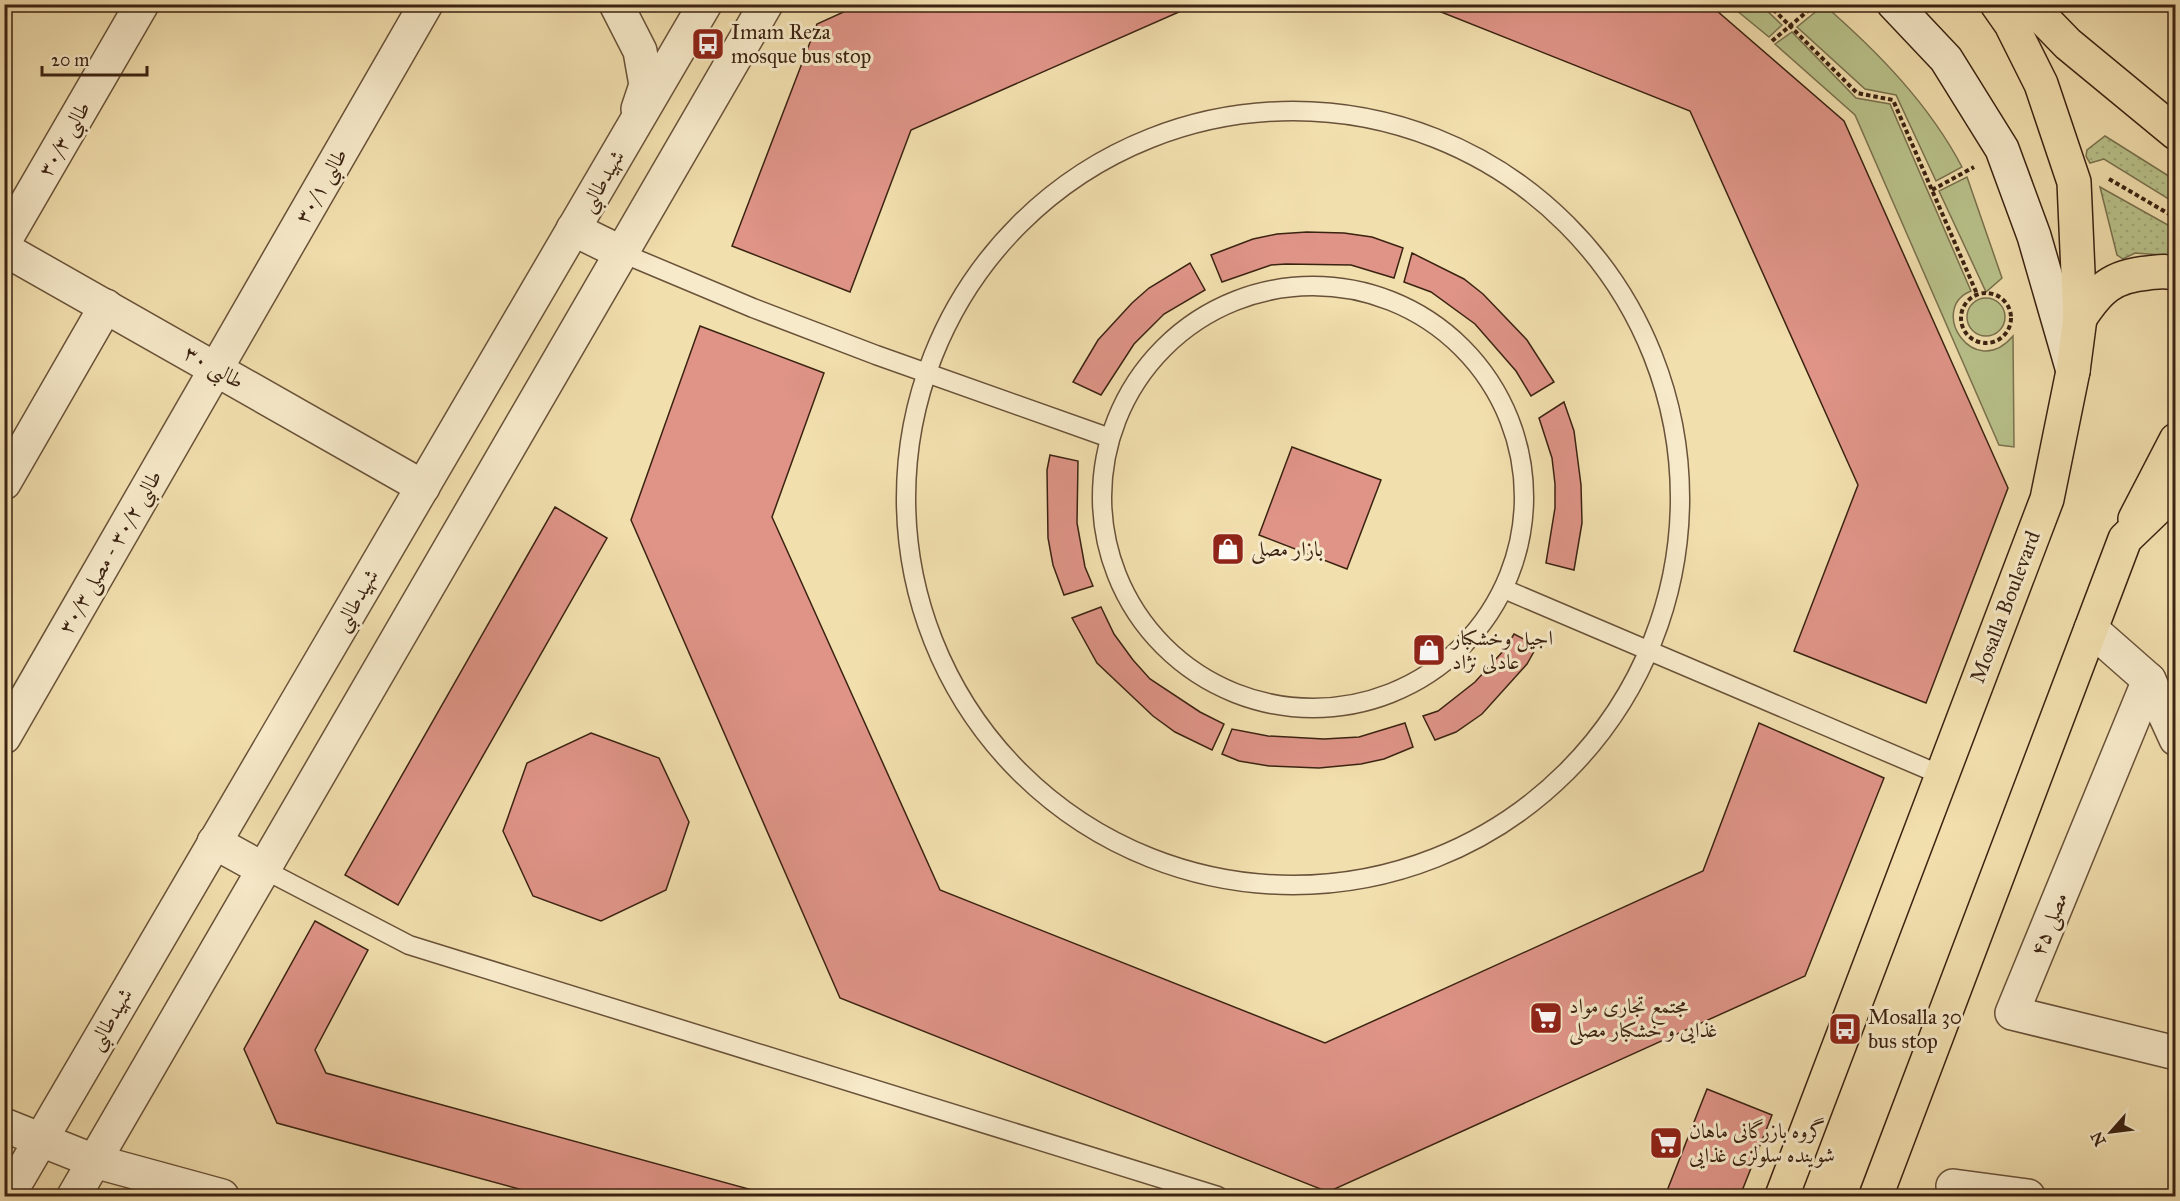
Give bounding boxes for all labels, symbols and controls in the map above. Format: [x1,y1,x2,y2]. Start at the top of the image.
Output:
place label: Imam Reza mosque bus stop [731,19,871,69]
bus stop icon: Imam Reza mosque bus stop [690,26,726,62]
scale bar [42,39,147,77]
text: 20 m [51,49,89,71]
street label: طالبی ۳۰/۳ [32,97,99,183]
street label: طالبی ۳۰/۱ [289,144,356,230]
street label: شهیدطالبی [574,145,634,219]
street label: طالبی ۳۰ [177,340,249,398]
street label: طالبی ۳۰/۲ - مصلی ۳۰/۳ [53,466,171,640]
street label: Mosalla Boulevard [1964,527,2046,687]
shop icon: بازار مصلى [1210,531,1246,567]
place label: بازار مصلى [1251,536,1323,565]
street label: شهیدطالبی [328,564,388,638]
place label: اجیل وخشکبار عادلی نژاد [1450,625,1553,675]
shop icon: اجیل وخشکبار عادلی نژاد [1411,632,1447,668]
street label: مصلی ۴۵ [2025,888,2076,961]
street label: شهیدطالبی [82,983,142,1057]
place label: مجتمع تجاری مواد غذایی و خشکبار مصلی [1569,993,1718,1046]
supermarket icon: مجتمع تجاری مواد غذایی و خشکبار مصلی [1528,1000,1564,1036]
place label: Mosalla 30 bus stop [1868,1004,1962,1054]
bus stop icon: Mosalla 30 bus stop [1827,1011,1863,1047]
north arrow [2081,1102,2141,1162]
place label: گروه بازرگانی ماهان شوینده سلولزی غذایی [1689,1117,1835,1169]
supermarket icon: گروه بازرگانی ماهان شوینده سلولزی غذایی [1648,1125,1684,1161]
text: N [2086,1128,2110,1149]

